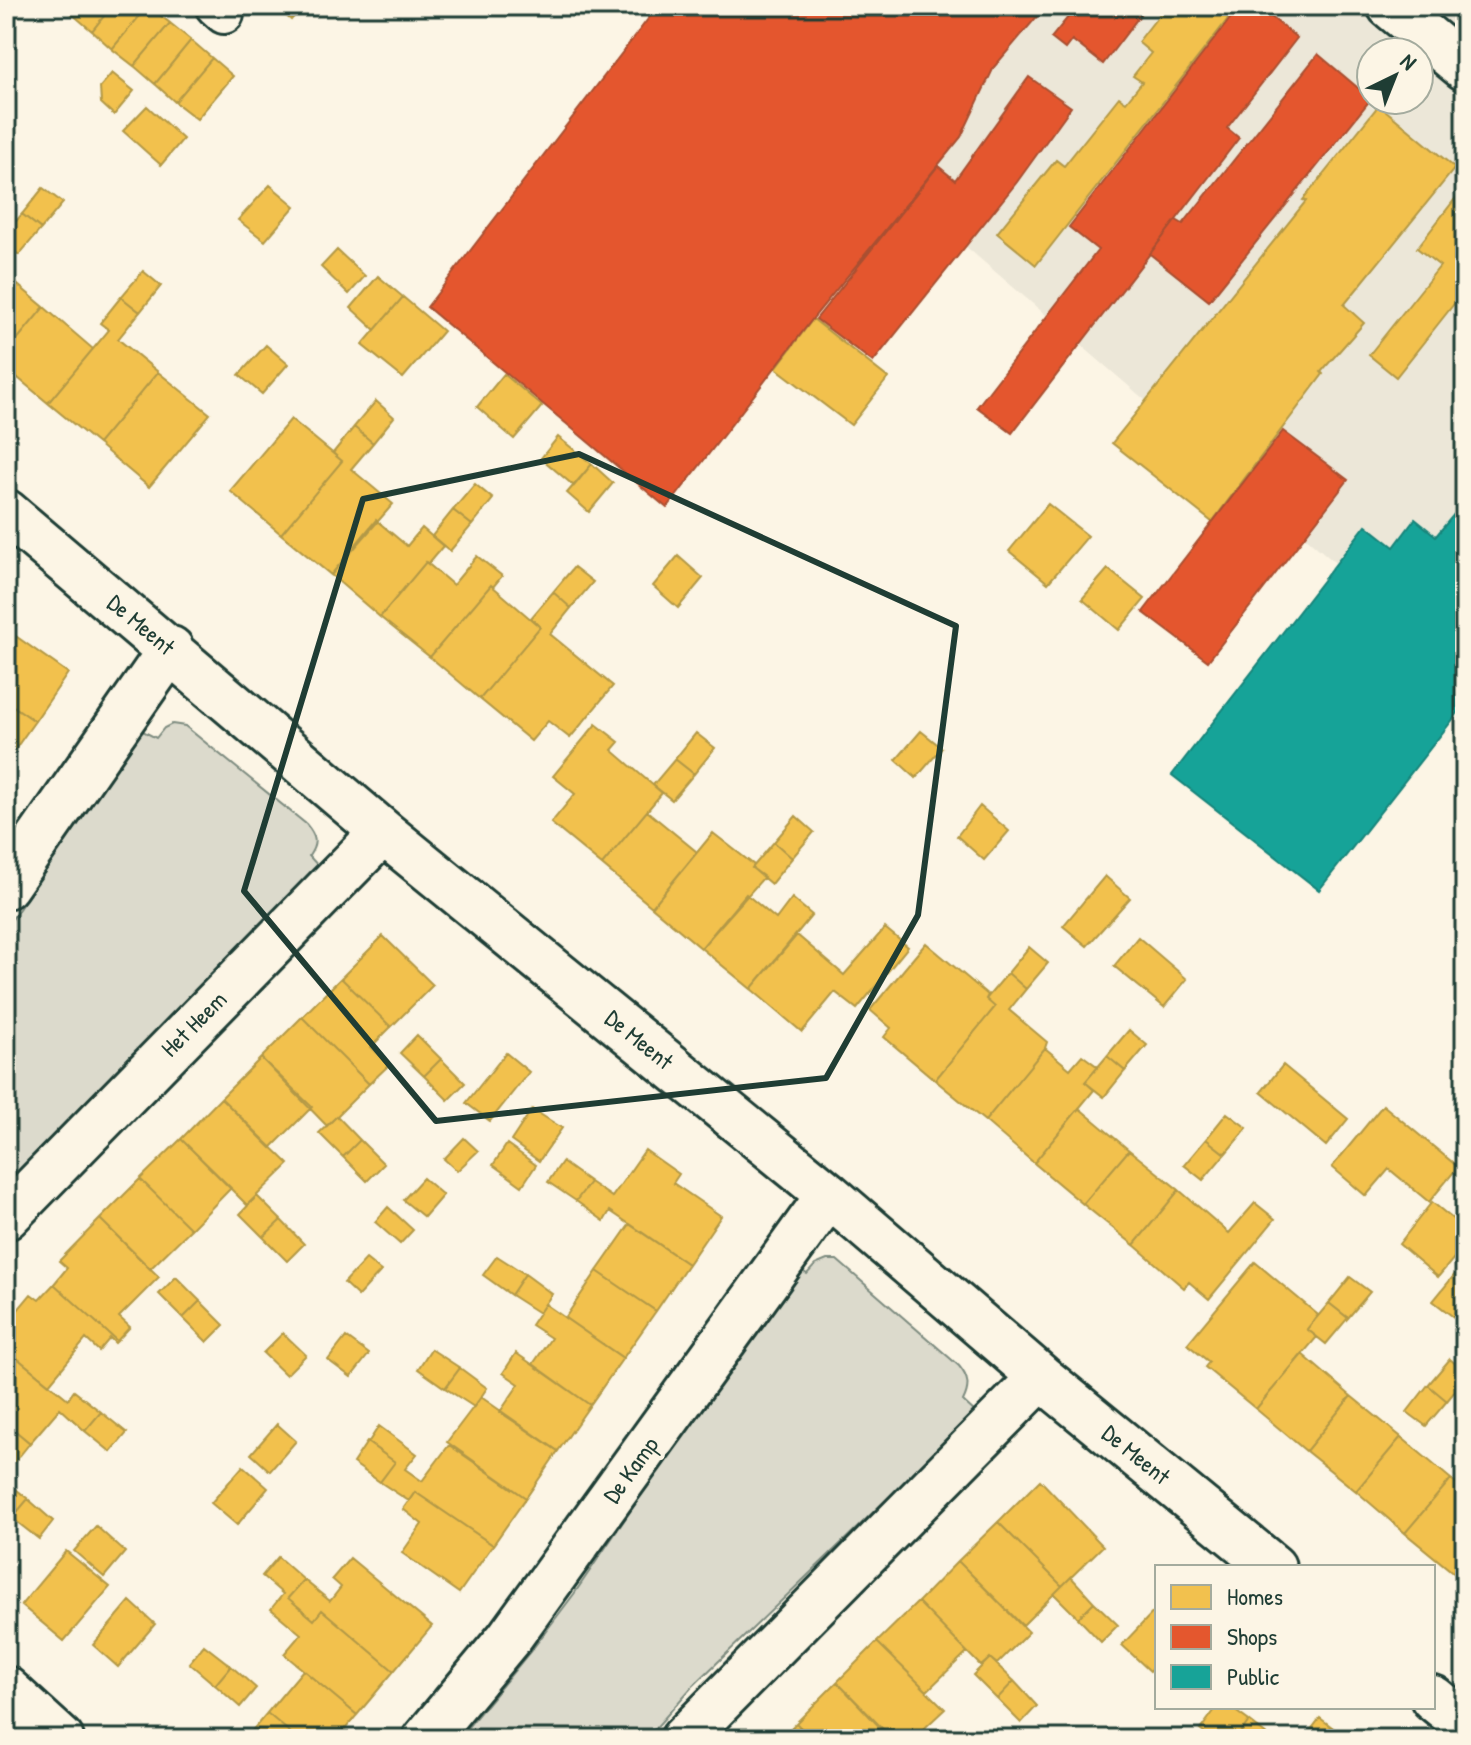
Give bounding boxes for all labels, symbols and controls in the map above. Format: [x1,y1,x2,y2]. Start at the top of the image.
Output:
north arrow [1355,36,1435,116]
text: N [1394,46,1423,77]
street label: De Meent [101,587,183,662]
street label: Het Heem [153,983,233,1063]
street label: De Meent [599,1002,681,1077]
street label: De Meent [1096,1417,1178,1492]
street label: De Kamp [595,1430,665,1509]
legend [1155,1565,1435,1709]
text: Homes [1227,1580,1283,1612]
text: Shops [1227,1620,1277,1652]
text: Public [1227,1660,1280,1692]

